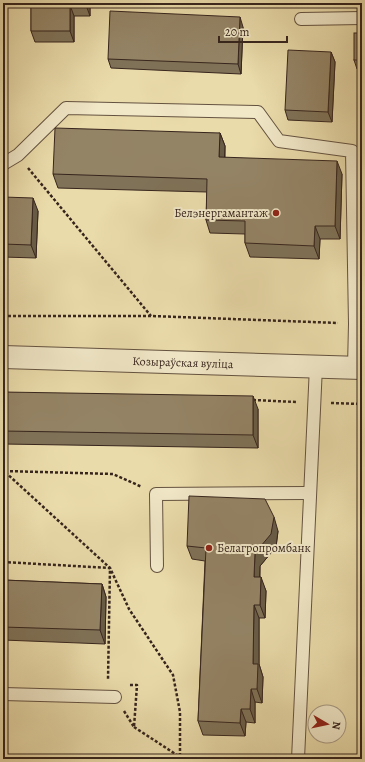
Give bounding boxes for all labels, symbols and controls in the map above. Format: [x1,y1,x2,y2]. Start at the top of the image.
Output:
scale bar [219,18,287,44]
text: 20 m [225,24,249,40]
place label: Белэнергамантаж [174,205,268,221]
marker: Белэнергамантаж [271,208,281,218]
street label: Козыраўская вуліца [132,353,234,372]
place label: Белагропромбанк [217,540,311,556]
marker: Белагропромбанк [204,543,214,553]
north arrow [307,704,347,744]
text: N [328,720,344,731]

